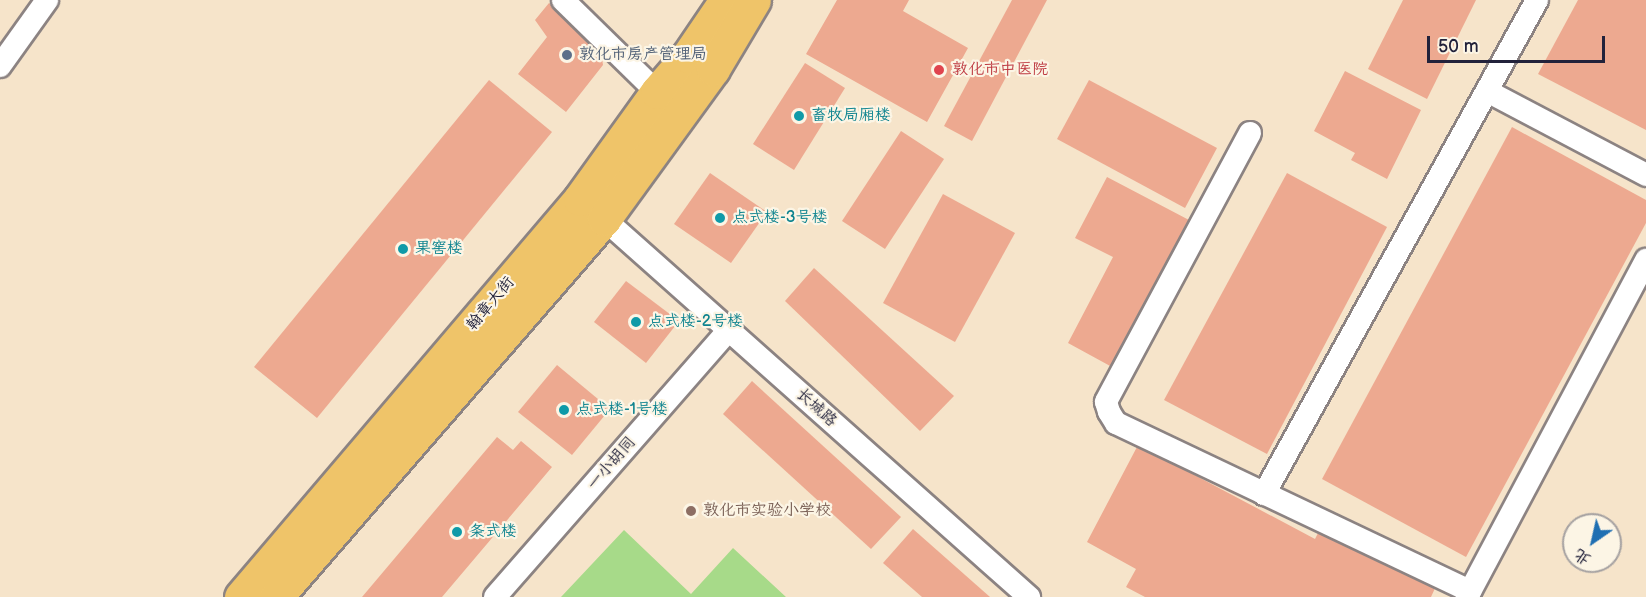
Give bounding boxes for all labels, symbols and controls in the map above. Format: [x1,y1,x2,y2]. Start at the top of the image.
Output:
scale bar [1430,24,1608,62]
text: 50 m [1438,36,1479,57]
place label: 敦化市房产管理局 [579,45,707,65]
marker: 敦化市房产管理局 [560,48,574,62]
place label: 敦化市中医院 [952,60,1048,80]
marker: 敦化市中医院 [930,61,948,79]
place label: 畜牧局厢楼 [811,106,891,126]
marker: 畜牧局厢楼 [792,109,806,123]
place label: 点式楼-3号楼 [732,208,828,228]
marker: 点式楼-3号楼 [713,211,727,225]
place label: 果窖楼 [415,239,463,259]
marker: 果窖楼 [396,242,410,256]
street label: 翰章大街 [463,273,519,335]
place label: 点式楼-2号楼 [648,312,743,332]
marker: 点式楼-2号楼 [629,315,643,329]
street label: 长城路 [792,385,840,431]
place label: 点式楼-1号楼 [576,400,668,420]
marker: 点式楼-1号楼 [557,403,571,417]
street label: 一小胡同 [584,434,640,494]
place label: 敦化市实验小学校 [703,501,831,521]
marker: 敦化市实验小学校 [684,504,698,518]
north arrow [1562,513,1622,573]
place label: 条式楼 [469,522,517,542]
marker: 条式楼 [450,525,464,539]
text: 北 [1571,544,1595,569]

